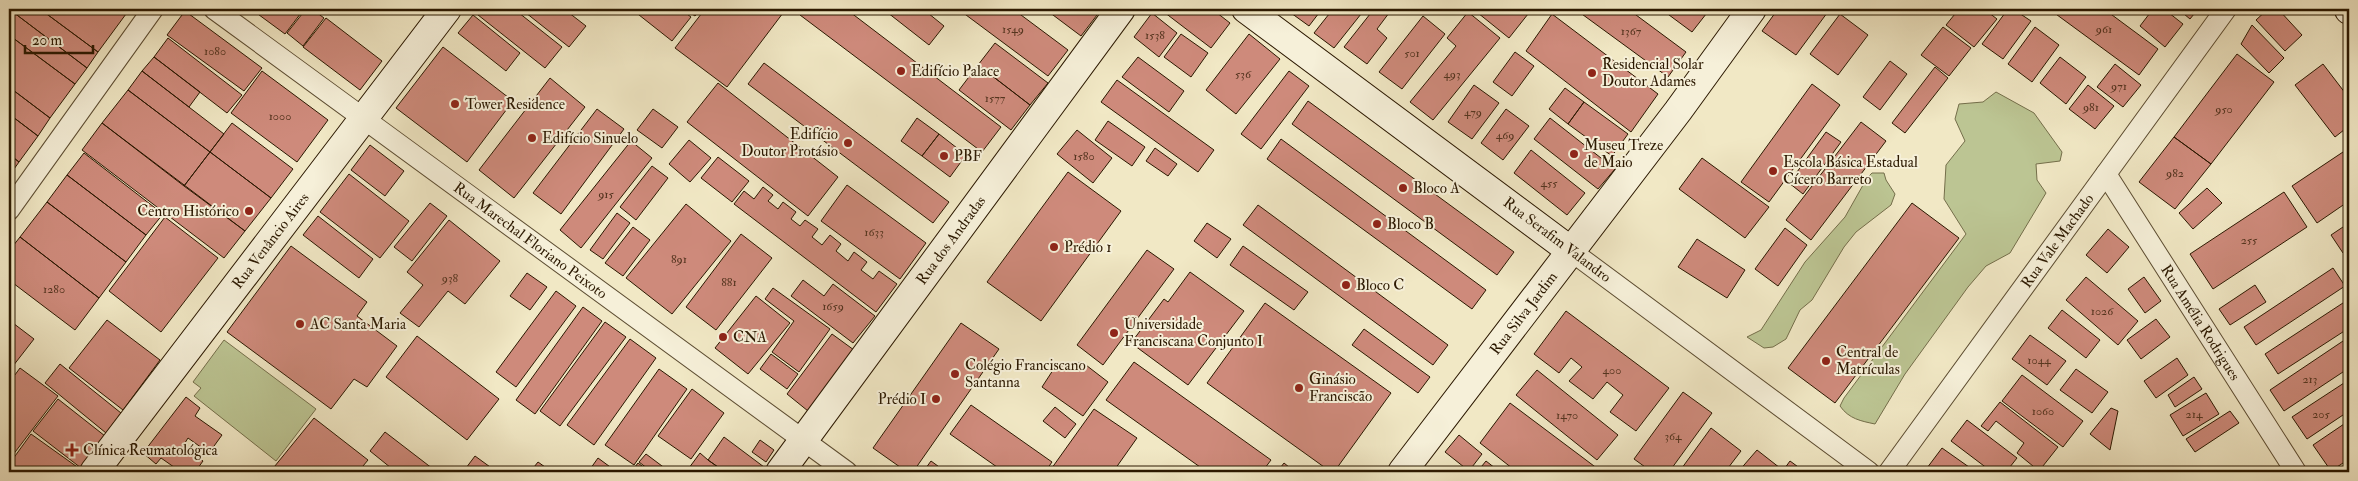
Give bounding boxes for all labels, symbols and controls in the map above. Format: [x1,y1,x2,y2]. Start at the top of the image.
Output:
scale bar [25,22,92,54]
house number: 1549 [1002,22,1024,37]
house number: 961 [2095,22,2112,37]
house number: 1367 [1621,24,1642,39]
house number: 1538 [1145,28,1165,43]
text: 20 m [32,31,62,50]
house number: 1080 [204,44,226,59]
house number: 501 [1404,46,1420,61]
place label: Residencial Solar Doutor Adames [1602,55,1704,91]
place label: Edifício Palace [911,62,999,81]
marker: Edifício Palace [895,65,907,77]
house number: 536 [1235,67,1252,82]
house number: 493 [1443,67,1461,82]
marker: Residencial Solar Doutor Adames [1586,67,1598,79]
house number: 971 [2110,79,2127,94]
house number: 1577 [985,91,1006,106]
place label: Tower Residence [465,95,565,114]
marker: Tower Residence [449,98,461,110]
house number: 981 [2082,100,2099,115]
house number: 950 [2214,102,2233,117]
house number: 479 [1464,105,1482,120]
house number: 1000 [269,109,291,124]
place label: Edifício Doutor Protásio [741,125,838,161]
house number: 469 [1496,128,1514,143]
place label: Edifício Sinuelo [542,129,638,148]
marker: Edifício Sinuelo [526,132,538,144]
place label: Museu Treze de Maio [1584,136,1663,172]
marker: Edifício Doutor Protásio [842,137,854,149]
place label: PBF [954,147,983,166]
marker: Museu Treze de Maio [1568,148,1580,160]
house number: 1580 [1073,149,1095,164]
marker: PBF [938,150,950,162]
place label: Escola Básica Estadual Cícero Barreto [1783,153,1918,189]
marker: Escola Básica Estadual Cícero Barreto [1767,165,1779,177]
house number: 982 [2165,166,2184,181]
house number: 455 [1540,176,1558,191]
street label: Rua Marechal Floriano Peixoto [450,178,611,303]
place label: Bloco A [1413,179,1460,198]
marker: Bloco A [1397,182,1409,194]
house number: 915 [597,187,615,202]
street label: Rua Venâncio Aires [228,189,313,292]
street label: Rua Vale Machado [2017,190,2098,292]
street label: Rua dos Andradas [912,192,990,288]
street label: Rua Serafim Valandro [1499,193,1615,287]
place label: Centro Histórico [137,202,239,221]
marker: Centro Histórico [243,205,255,217]
place label: Bloco B [1387,215,1434,234]
marker: Bloco B [1371,218,1383,230]
house number: 1633 [864,225,884,240]
house number: 255 [2241,233,2258,248]
place label: Prédio 1 [1064,238,1111,257]
marker: Prédio 1 [1048,241,1060,253]
house number: 891 [671,252,687,267]
street label: Rua Amélia Rodrigues [2157,261,2245,384]
street label: Rua Silva Jardim [1486,267,1562,359]
house number: 938 [441,271,459,286]
house number: 881 [721,275,737,290]
place label: Bloco C [1356,276,1404,295]
marker: Bloco C [1340,279,1352,291]
house number: 1280 [43,282,65,297]
house number: 1659 [822,299,844,314]
house number: 1026 [2091,304,2114,319]
place label: AC Santa Maria [309,315,407,334]
place label: Universidade Franciscana Conjunto I [1124,315,1263,351]
marker: AC Santa Maria [294,318,306,330]
marker: Universidade Franciscana Conjunto I [1108,327,1120,339]
place label: CNA [733,328,767,347]
marker: CNA [717,331,729,343]
place label: Central de Matrículas [1836,343,1900,379]
house number: 1044 [2027,353,2051,368]
marker: Central de Matrículas [1820,355,1832,367]
place label: Colégio Franciscano Santanna [965,356,1086,392]
house number: 400 [1603,363,1621,378]
marker: Colégio Franciscano Santanna [949,368,961,380]
place label: Ginásio Franciscão [1309,370,1372,406]
house number: 213 [2303,372,2317,387]
marker: Ginásio Franciscão [1293,382,1305,394]
place label: Prédio I [878,390,926,409]
marker: Prédio I [930,393,942,405]
house number: 1060 [2032,404,2054,419]
house number: 214 [2186,407,2203,422]
house number: 205 [2312,407,2330,422]
house number: 1470 [1556,408,1578,423]
house number: 364 [1664,429,1682,444]
place label: Clínica Reumatológica [83,441,219,460]
marker: Clínica Reumatológica [65,443,79,457]

